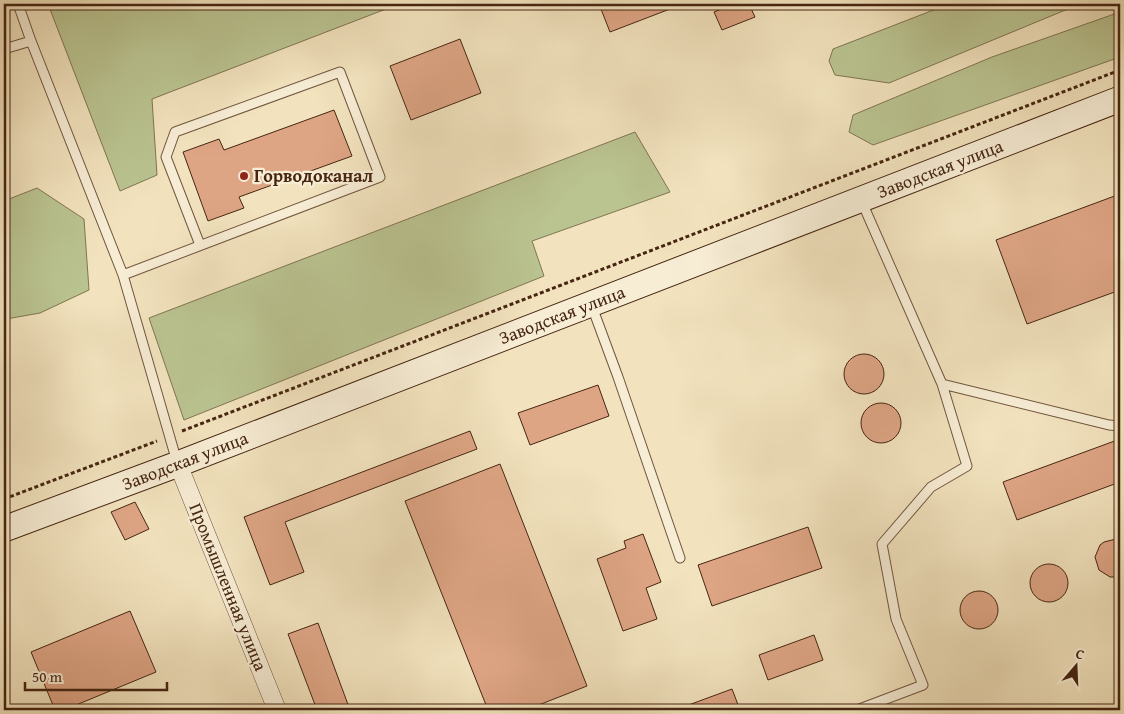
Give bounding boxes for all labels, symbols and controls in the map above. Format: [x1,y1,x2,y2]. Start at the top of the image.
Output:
street label: Заводская улица [873,132,1007,205]
place label: Горводоканал [254,162,374,189]
marker: Горводоканал [238,170,250,182]
street label: Заводская улица [495,278,629,351]
street label: Заводская улица [118,424,252,497]
street label: Промышленная улица [182,499,275,675]
north arrow [1052,642,1102,692]
text: С [1073,643,1087,664]
scale bar [25,659,168,691]
text: 50 m [32,666,63,687]

